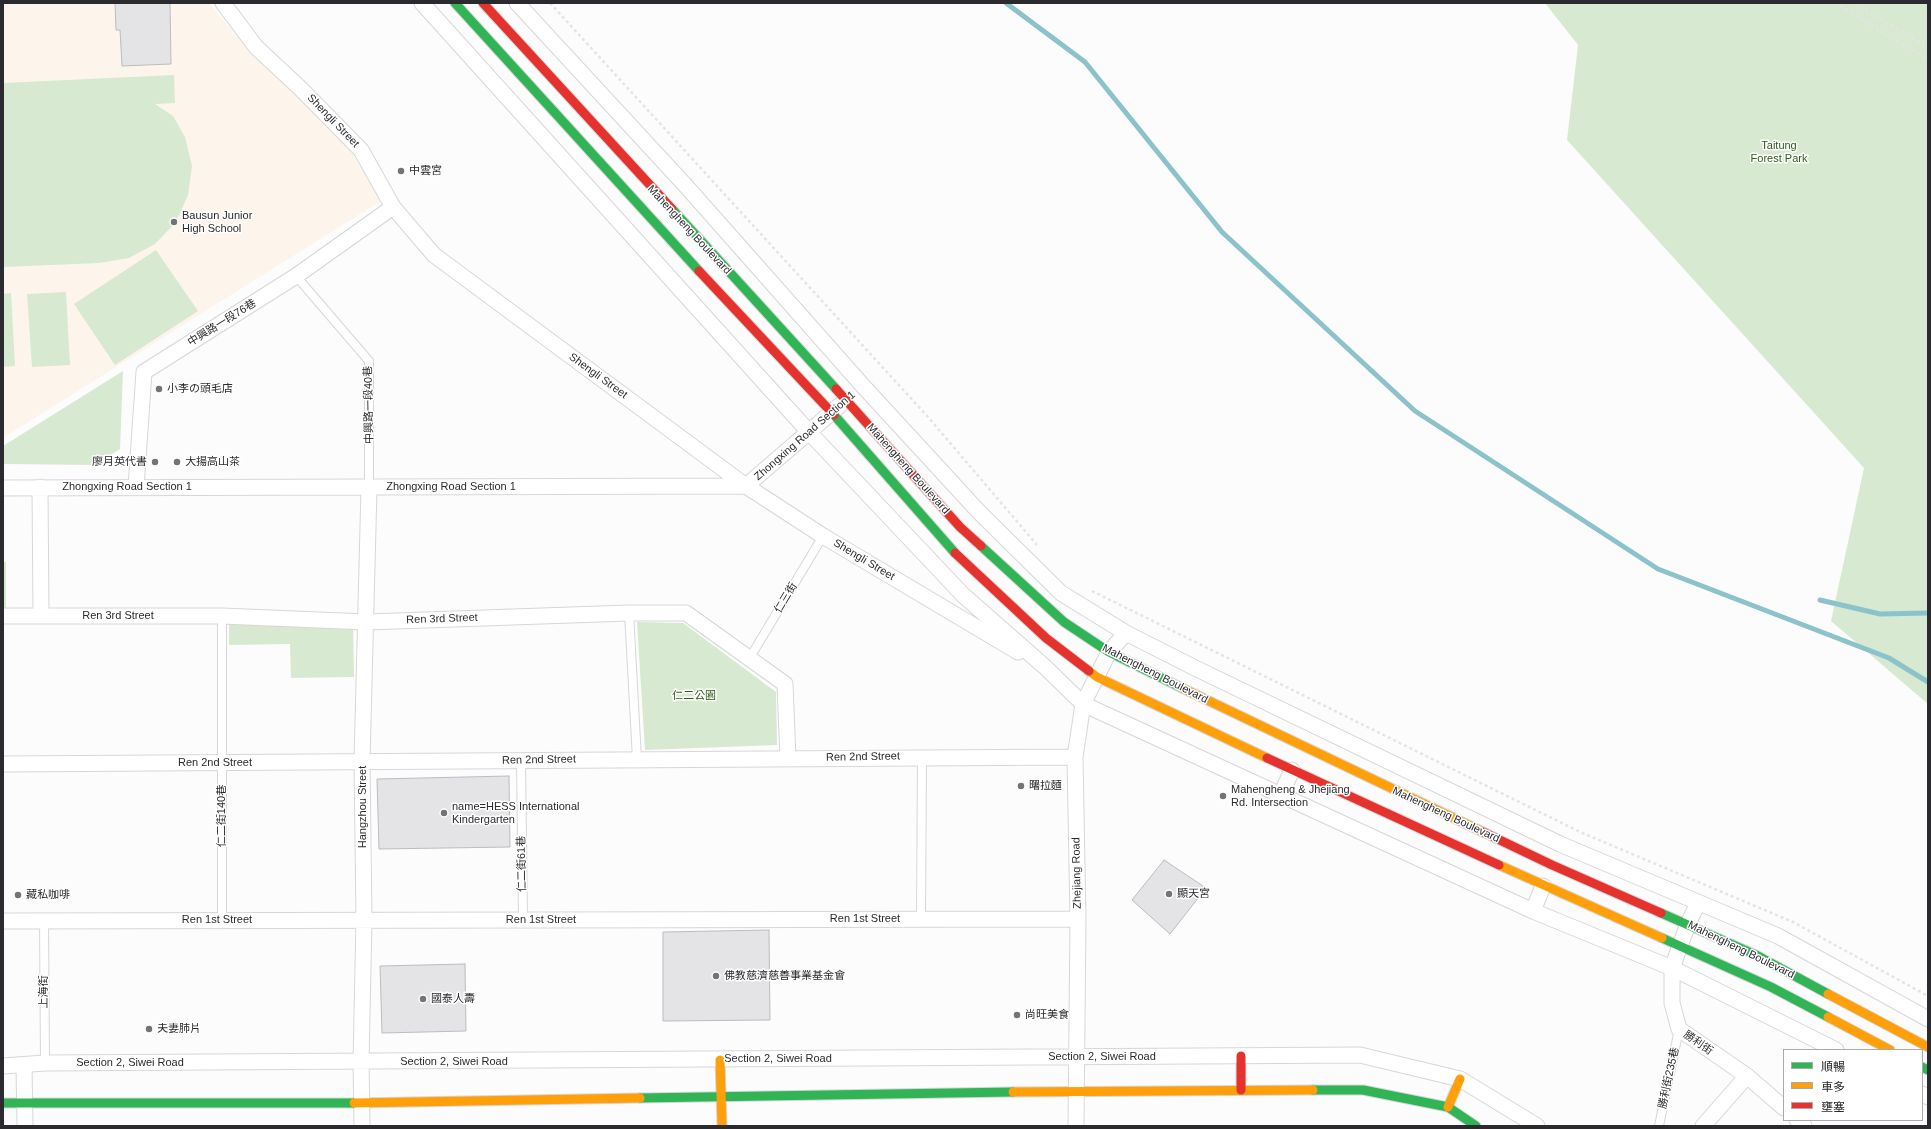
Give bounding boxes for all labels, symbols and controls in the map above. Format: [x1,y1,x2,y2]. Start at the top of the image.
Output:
street label: Shengli Street [304,92,362,150]
park label: Taitung Forest Park [1751,139,1807,165]
place label: 中雲宮 [409,164,442,178]
marker: 中雲宮 [396,166,406,176]
street label: Mahengheng Boulevard [644,183,734,277]
place label: Bausun Junior High School [182,209,252,235]
marker: Bausun Junior High School [169,217,179,227]
street label: 中興路一段76巷 [185,297,259,349]
street label: Shengli Street [566,350,630,402]
street label: 中興路一段40巷 [362,366,376,444]
place label: 小李の頭毛店 [167,382,233,396]
marker: 小李の頭毛店 [154,384,164,394]
street label: Zhongxing Road Section 1 [752,388,858,484]
street label: Mahengheng Boulevard [864,421,952,517]
place label: 廖月英代書 [92,455,147,469]
place label: 大揚高山茶 [185,455,240,469]
marker: 廖月英代書 [150,457,160,467]
marker: 大揚高山茶 [172,457,182,467]
street label: Zhongxing Road Section 1 [62,480,192,494]
street label: Zhongxing Road Section 1 [386,480,516,494]
street label: Shengli Street [831,537,897,583]
street label: 仁三街 [772,580,800,616]
street label: Ren 3rd Street [82,609,154,623]
street label: Ren 3rd Street [406,611,478,627]
street label: Mahengheng Boulevard [1100,642,1210,706]
park label: 仁二公園 [672,689,716,703]
street label: Ren 2nd Street [826,750,900,764]
street label: Ren 2nd Street [502,753,576,767]
street label: Ren 2nd Street [178,756,252,770]
street label: Hangzhou Street [356,766,370,848]
place label: 曙拉麵 [1029,779,1062,793]
marker: 曙拉麵 [1016,781,1026,791]
place label: Mahengheng & Jhejiang Rd. Intersection [1231,783,1350,809]
street label: Mahengheng Boulevard [1390,784,1502,846]
street label: 仁二街140巷 [215,785,229,847]
marker: Mahengheng & Jhejiang Rd. Intersection [1218,791,1228,801]
place label: name=HESS International Kindergarten [452,800,579,826]
marker: name=HESS International Kindergarten [439,808,449,818]
street label: 仁二街61巷 [515,836,529,892]
street label: Zhejiang Road [1070,837,1084,909]
place label: 顯天宮 [1177,887,1210,901]
place label: 藏私咖啡 [26,888,70,902]
marker: 顯天宮 [1164,889,1174,899]
marker: 藏私咖啡 [13,890,23,900]
street label: Ren 1st Street [830,912,900,926]
street label: Ren 1st Street [182,913,252,927]
street label: Ren 1st Street [506,913,576,927]
street label: Mahengheng Boulevard [1686,918,1796,982]
place label: 佛教慈濟慈善事業基金會 [724,969,845,983]
marker: 佛教慈濟慈善事業基金會 [711,971,721,981]
street label: 上海街 [37,976,51,1008]
place label: 國泰人壽 [431,992,475,1006]
marker: 國泰人壽 [418,994,428,1004]
place label: 尚旺美食 [1025,1008,1069,1022]
marker: 尚旺美食 [1012,1010,1022,1020]
place label: 夫妻肺片 [157,1022,201,1036]
marker: 夫妻肺片 [144,1024,154,1034]
street label: 勝利街 [1681,1028,1715,1058]
street label: 勝利街235巷 [1656,1046,1682,1110]
legend [1783,1049,1923,1121]
street label: Section 2, Siwei Road [1048,1050,1156,1064]
street label: Section 2, Siwei Road [724,1052,832,1066]
street label: Section 2, Siwei Road [400,1055,508,1069]
street label: Section 2, Siwei Road [76,1056,184,1070]
text: 順暢 [1821,1060,1845,1074]
text: 車多 [1821,1080,1845,1094]
text: 壅塞 [1821,1100,1845,1114]

